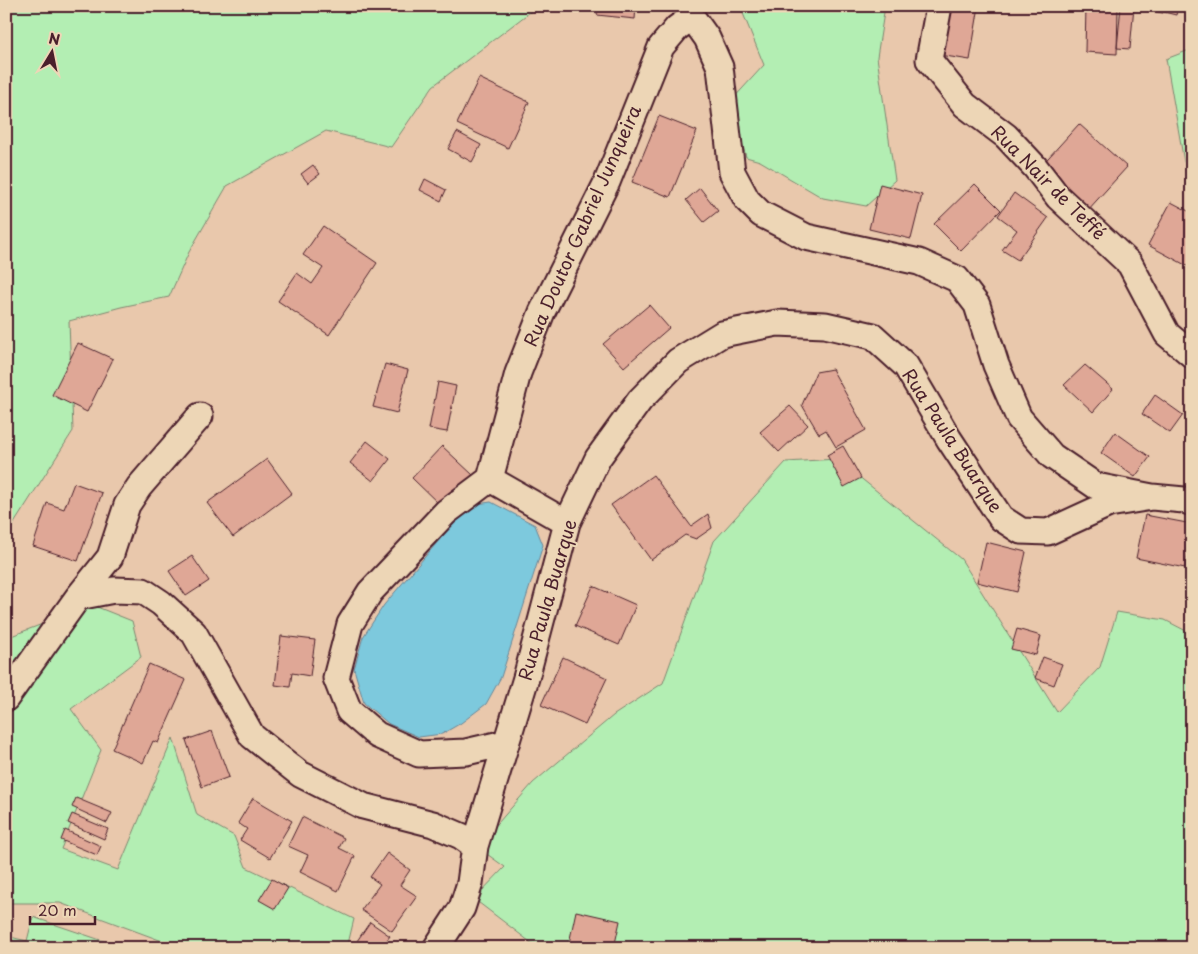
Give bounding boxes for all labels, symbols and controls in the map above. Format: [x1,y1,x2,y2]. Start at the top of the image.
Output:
text: N [47,27,62,50]
north arrow [28,28,78,78]
street label: Rua Doutor Gabriel Junqueira [516,100,647,350]
street label: Rua Nair de Teffé [985,118,1113,246]
street label: Rua Paula Buarque [897,363,1010,518]
street label: Rua Paula Buarque [511,516,583,683]
scale bar [30,894,95,926]
text: 20 m [38,898,77,921]

